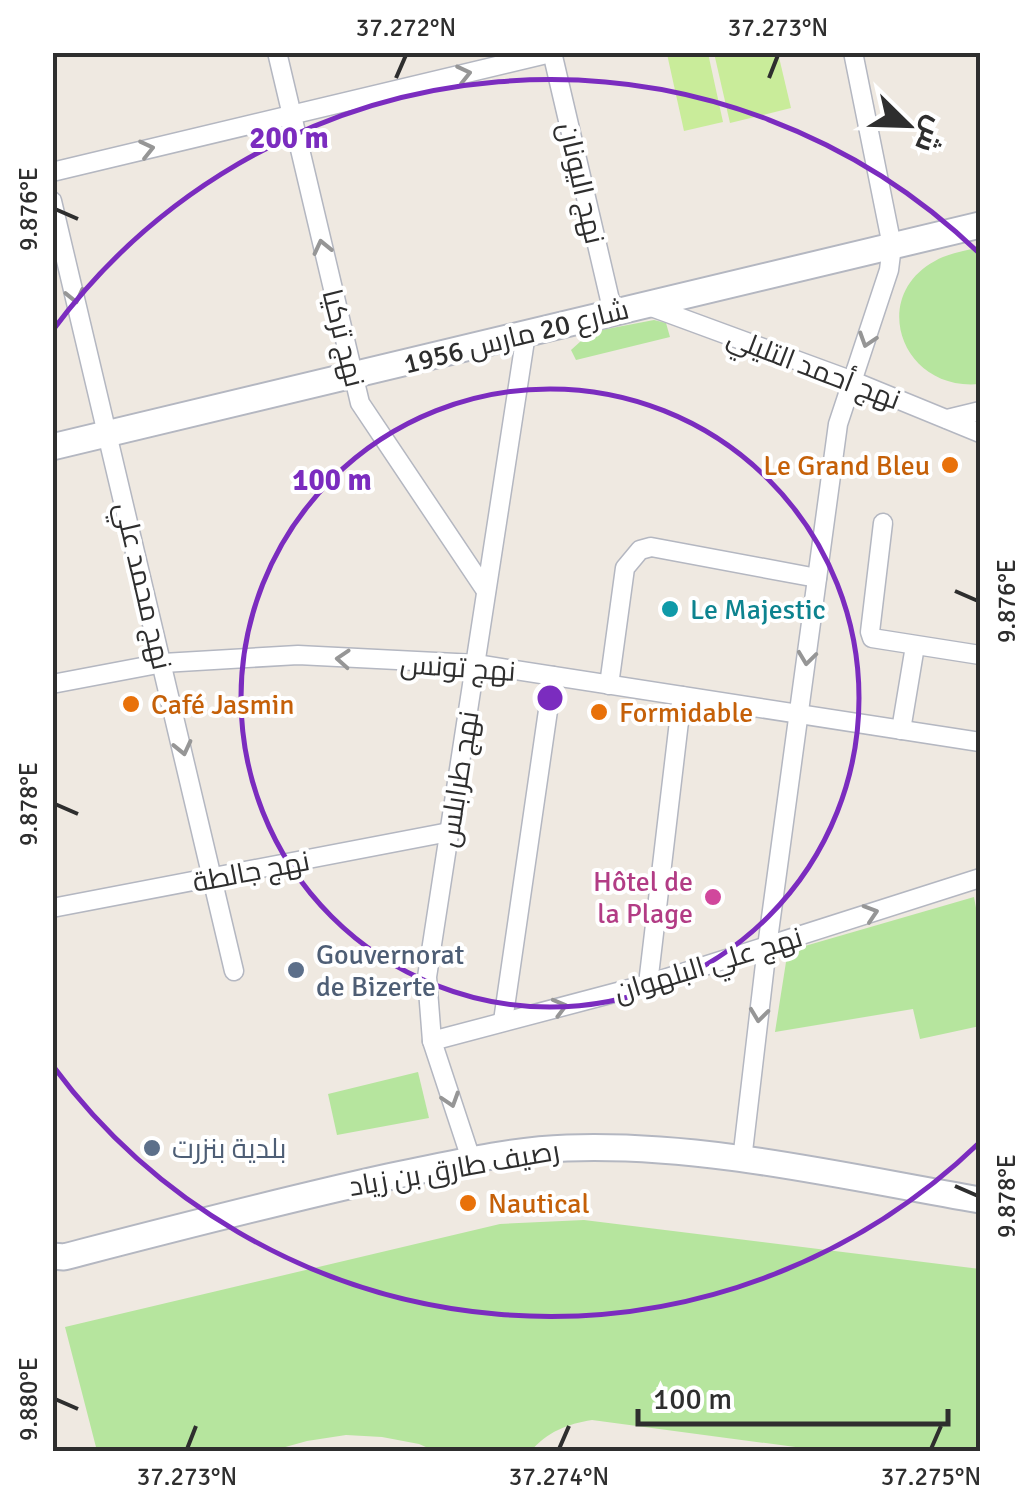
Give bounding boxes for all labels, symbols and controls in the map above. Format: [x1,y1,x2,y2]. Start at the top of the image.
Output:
text: 37.272°N [356,12,456,43]
text: 37.273°N [728,12,828,43]
one-way arrow [455,65,472,86]
north arrow [858,75,958,175]
text: ش [907,111,953,158]
street label: نهج اليونان [550,119,612,248]
text: 200 m [249,120,329,157]
one-way arrow [138,140,155,161]
text: 9.876°E [13,167,44,251]
one-way arrow [313,238,334,255]
street label: نهج تركيا [314,286,372,391]
one-way arrow [63,287,84,304]
street label: شارع 20 مارس 1956 [400,293,633,382]
street label: نهج أحمد التليلي [721,319,905,421]
one-way arrow [858,330,878,347]
place label: Le Grand Bleu [763,449,930,483]
marker: Le Grand Bleu [939,454,961,476]
text: 100 m [292,462,372,499]
street label: نهج محمد علي [103,499,179,674]
text: 9.876°E [991,559,1022,643]
place label: Le Majestic [690,593,826,627]
marker: Le Majestic [659,598,681,620]
street label: نهج تونس [399,647,517,690]
one-way arrow [335,648,351,670]
one-way arrow [797,650,818,666]
centre of rings [532,680,568,716]
place label: Café Jasmin [151,688,295,722]
marker: Café Jasmin [120,693,142,715]
place label: Formidable [619,696,753,730]
marker: Formidable [588,701,610,723]
street label: نهج طرابلس [431,709,488,850]
one-way arrow [171,739,192,756]
text: 9.878°E [13,762,44,846]
street label: نهج جالطة [190,844,313,901]
place label: Hôtel de la Plage [593,865,693,931]
marker: Hôtel de la Plage [702,886,724,908]
one-way arrow [862,904,879,925]
street label: نهج علي البلهوان [610,920,808,1014]
place label: Gouvernorat de Bizerte [316,938,464,1004]
marker: Gouvernorat de Bizerte [285,959,307,981]
one-way arrow [551,997,568,1018]
one-way arrow [749,1007,770,1023]
one-way arrow [440,1090,460,1107]
place label: بلدية بنزرت [172,1132,286,1166]
street label: رصيف طارق بن زياد [346,1134,562,1204]
marker: بلدية بنزرت [141,1137,163,1159]
text: 9.878°E [991,1154,1022,1238]
place label: Nautical [488,1187,590,1221]
marker: Nautical [457,1192,479,1214]
text: 9.880°E [13,1357,44,1441]
scale bar [638,1364,948,1426]
text: 100 m [653,1381,732,1418]
text: 37.273°N [137,1461,237,1492]
text: 37.274°N [509,1461,609,1492]
text: 37.275°N [881,1461,981,1492]

